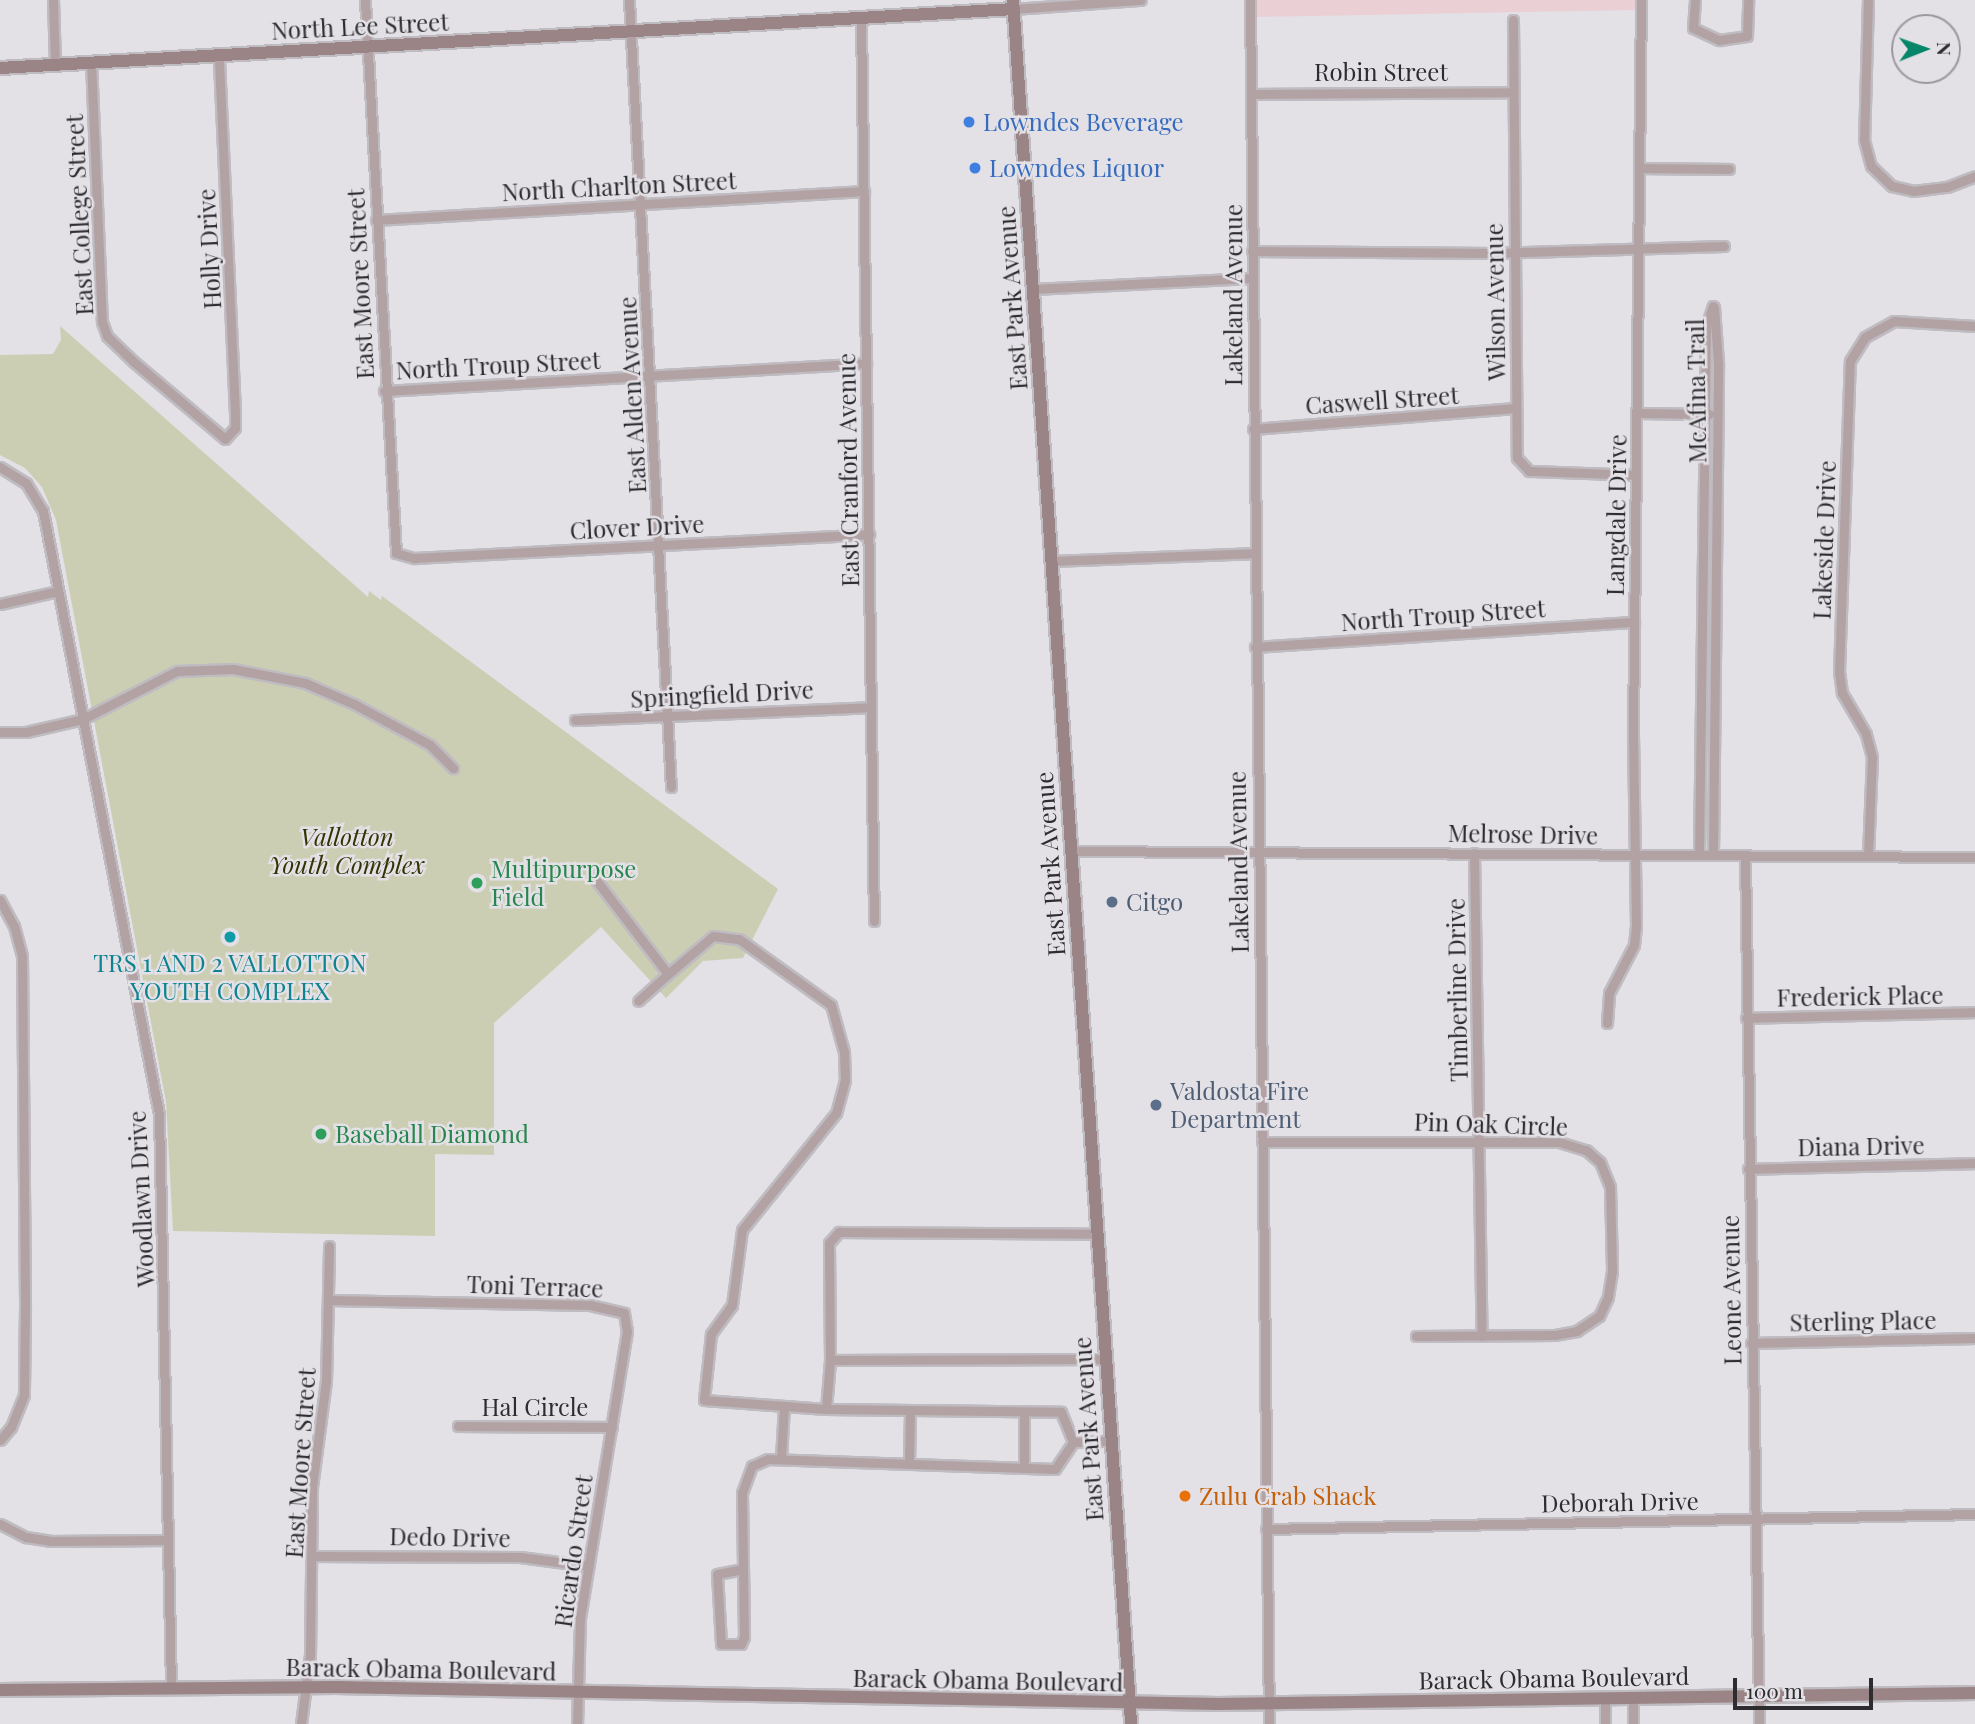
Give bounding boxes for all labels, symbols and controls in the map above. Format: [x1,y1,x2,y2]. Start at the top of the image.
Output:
street label: North Lee Street [270,7,450,45]
north arrow [1891,14,1961,84]
text: N [1932,42,1958,56]
street label: Robin Street [1314,58,1448,86]
place label: Lowndes Beverage [983,108,1184,136]
street label: East College Street [59,113,99,317]
marker: Lowndes Beverage [961,114,977,130]
place label: Lowndes Liquor [989,154,1164,182]
marker: Lowndes Liquor [967,160,983,176]
street label: North Charlton Street [501,165,737,207]
street label: Holly Drive [191,188,227,310]
street label: East Moore Street [341,188,379,380]
street label: East Park Avenue [991,204,1033,392]
street label: Lakeland Avenue [1219,204,1247,386]
street label: Wilson Avenue [1479,223,1511,381]
street label: East Alden Avenue [612,295,652,495]
street label: McAfina Trail [1680,318,1712,464]
street label: North Troup Street [395,345,601,385]
street label: East Cranford Avenue [832,352,864,588]
street label: Caswell Street [1304,380,1460,420]
street label: Langdale Drive [1600,434,1632,596]
street label: Lakeside Drive [1807,460,1841,620]
street label: Clover Drive [569,509,705,545]
street label: North Troup Street [1340,593,1546,637]
street label: Springfield Drive [630,675,814,713]
street label: East Park Avenue [1029,770,1071,958]
street label: Lakeland Avenue [1222,770,1254,954]
street label: Melrose Drive [1448,818,1598,850]
park label: Vallotton Youth Complex [269,823,425,879]
place label: Multipurpose Field [491,855,637,911]
marker: Multipurpose Field [469,875,485,891]
place label: Citgo [1126,888,1183,916]
marker: Citgo [1104,894,1120,910]
street label: Timberline Drive [1441,898,1473,1082]
marker: TRS 1 AND 2 VALLOTTON YOUTH COMPLEX [222,929,238,945]
place label: TRS 1 AND 2 VALLOTTON YOUTH COMPLEX [92,949,368,1005]
street label: Frederick Place [1776,980,1944,1012]
place label: Valdosta Fire Department [1170,1077,1310,1133]
marker: Valdosta Fire Department [1148,1097,1164,1113]
street label: Pin Oak Circle [1413,1107,1569,1141]
street label: Woodlawn Drive [122,1110,160,1288]
place label: Baseball Diamond [335,1120,529,1148]
marker: Baseball Diamond [313,1126,329,1142]
street label: Diana Drive [1797,1130,1925,1162]
street label: Leone Avenue [1715,1214,1747,1366]
street label: Toni Terrace [466,1269,604,1303]
street label: Sterling Place [1789,1305,1937,1337]
street label: East Park Avenue [1067,1335,1109,1523]
street label: East Moore Street [279,1367,321,1559]
street label: Hal Circle [481,1393,589,1421]
street label: Ricardo Street [548,1473,598,1629]
place label: Zulu Crab Shack [1199,1482,1376,1510]
street label: Deborah Drive [1541,1486,1699,1518]
marker: Zulu Crab Shack [1177,1488,1193,1504]
street label: Dedo Drive [389,1522,511,1552]
street label: Barack Obama Boulevard [285,1652,557,1686]
street label: Barack Obama Boulevard [1418,1661,1690,1695]
street label: Barack Obama Boulevard [852,1663,1124,1697]
scale bar [1737,1664,1877,1708]
text: 100 m [1746,1676,1803,1704]

